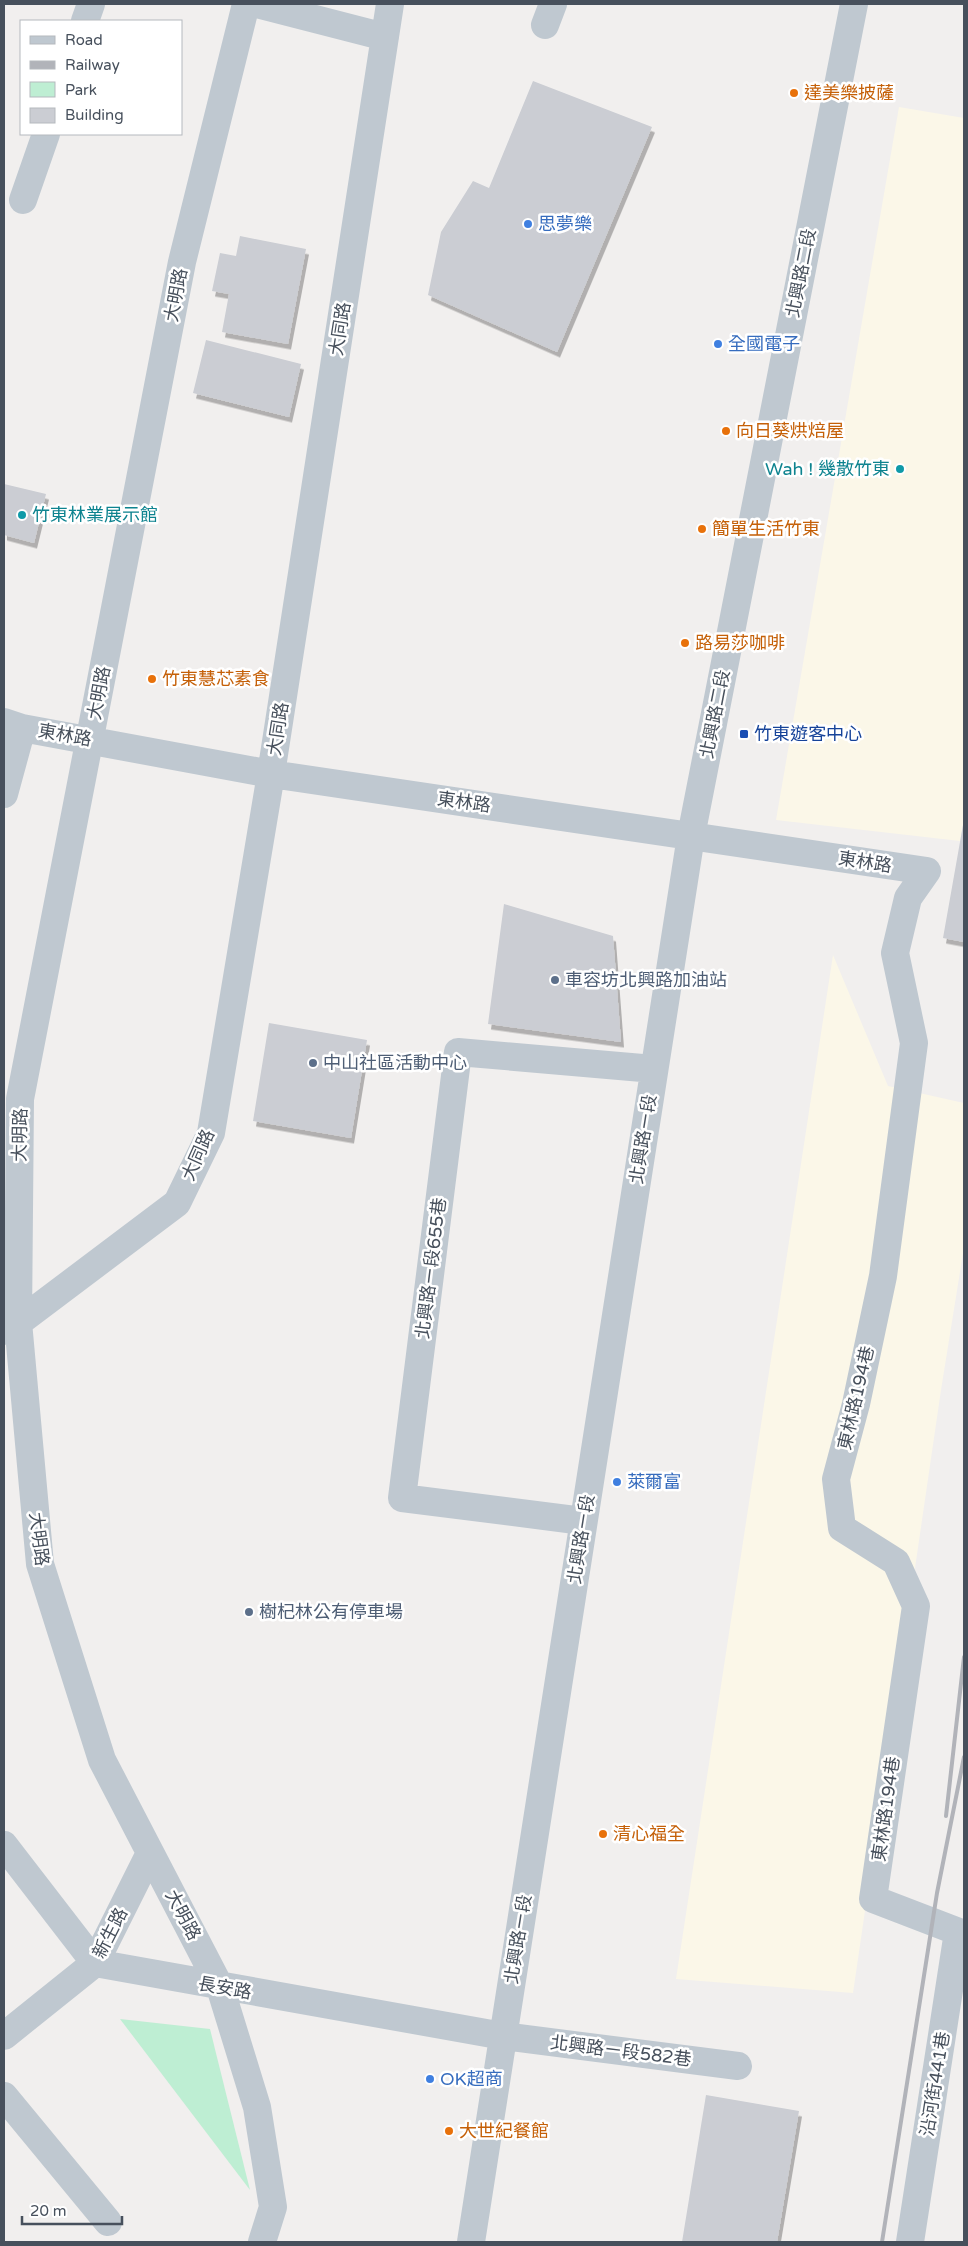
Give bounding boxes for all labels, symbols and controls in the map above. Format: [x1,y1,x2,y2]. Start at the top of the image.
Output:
legend [20,20,182,135]
text: Road [65,31,103,49]
text: Railway [65,56,120,74]
text: Park [65,81,97,99]
place label: 達美樂披薩 [804,82,894,104]
marker: 達美樂披薩 [788,87,800,99]
text: Building [65,106,124,124]
place label: 思夢樂 [538,213,592,235]
marker: 思夢樂 [522,218,534,230]
street label: 北興路二段 [782,227,820,319]
street label: 大明路 [160,266,192,324]
street label: 大同路 [325,301,355,357]
place label: 全國電子 [728,333,800,355]
marker: 全國電子 [712,338,724,350]
place label: 向日葵烘焙屋 [736,420,844,442]
marker: 向日葵烘焙屋 [720,425,732,437]
place label: Wah ! 幾散竹東 [765,458,890,480]
marker: Wah ! 幾散竹東 [894,463,906,475]
place label: 竹東林業展示館 [32,504,158,526]
marker: 竹東林業展示館 [16,509,28,521]
place label: 簡單生活竹東 [712,518,820,540]
marker: 簡單生活竹東 [696,523,708,535]
place label: 路易莎咖啡 [695,632,785,654]
marker: 路易莎咖啡 [679,637,691,649]
street label: 大明路 [83,664,115,722]
place label: 竹東慧芯素食 [162,668,270,690]
street label: 北興路二段 [696,668,734,760]
marker: 竹東慧芯素食 [146,673,158,685]
street label: 大同路 [263,701,293,757]
street label: 東林路 [37,719,93,751]
place label: 竹東遊客中心 [754,723,862,745]
marker: 竹東遊客中心 [738,728,750,740]
street label: 東林路 [436,787,492,817]
street label: 東林路 [837,847,893,877]
place label: 車容坊北興路加油站 [565,969,727,991]
marker: 車容坊北興路加油站 [549,974,561,986]
place label: 中山社區活動中心 [323,1052,467,1074]
marker: 中山社區活動中心 [307,1057,319,1069]
street label: 北興路ㄧ段 [625,1093,661,1185]
street label: 大明路 [9,1108,31,1162]
street label: 大同路 [177,1126,219,1184]
street label: 北興路ㄧ段655巷 [411,1196,451,1340]
street label: 東林路194巷 [833,1344,879,1452]
place label: 萊爾富 [627,1471,681,1493]
marker: 萊爾富 [611,1476,623,1488]
street label: 北興路ㄧ段 [563,1493,599,1585]
street label: 大明路 [25,1511,53,1567]
place label: 樹杞林公有停車場 [259,1601,403,1623]
marker: 樹杞林公有停車場 [243,1606,255,1618]
street label: 東林路194巷 [868,1755,904,1863]
place label: 清心福全 [613,1823,685,1845]
marker: 清心福全 [597,1828,609,1840]
street label: 大明路 [161,1886,205,1944]
street label: 北興路ㄧ段 [500,1893,536,1985]
street label: 新生路 [88,1904,132,1962]
street label: 長安路 [197,1972,253,2004]
street label: 沿河街441巷 [916,2030,954,2138]
street label: 北興路ㄧ段582巷 [549,2031,693,2071]
place label: OK超商 [440,2068,503,2090]
marker: OK超商 [424,2073,436,2085]
place label: 大世紀餐館 [459,2120,549,2142]
marker: 大世紀餐館 [443,2125,455,2137]
scale bar [22,2194,122,2226]
text: 20 m [30,2202,67,2220]

